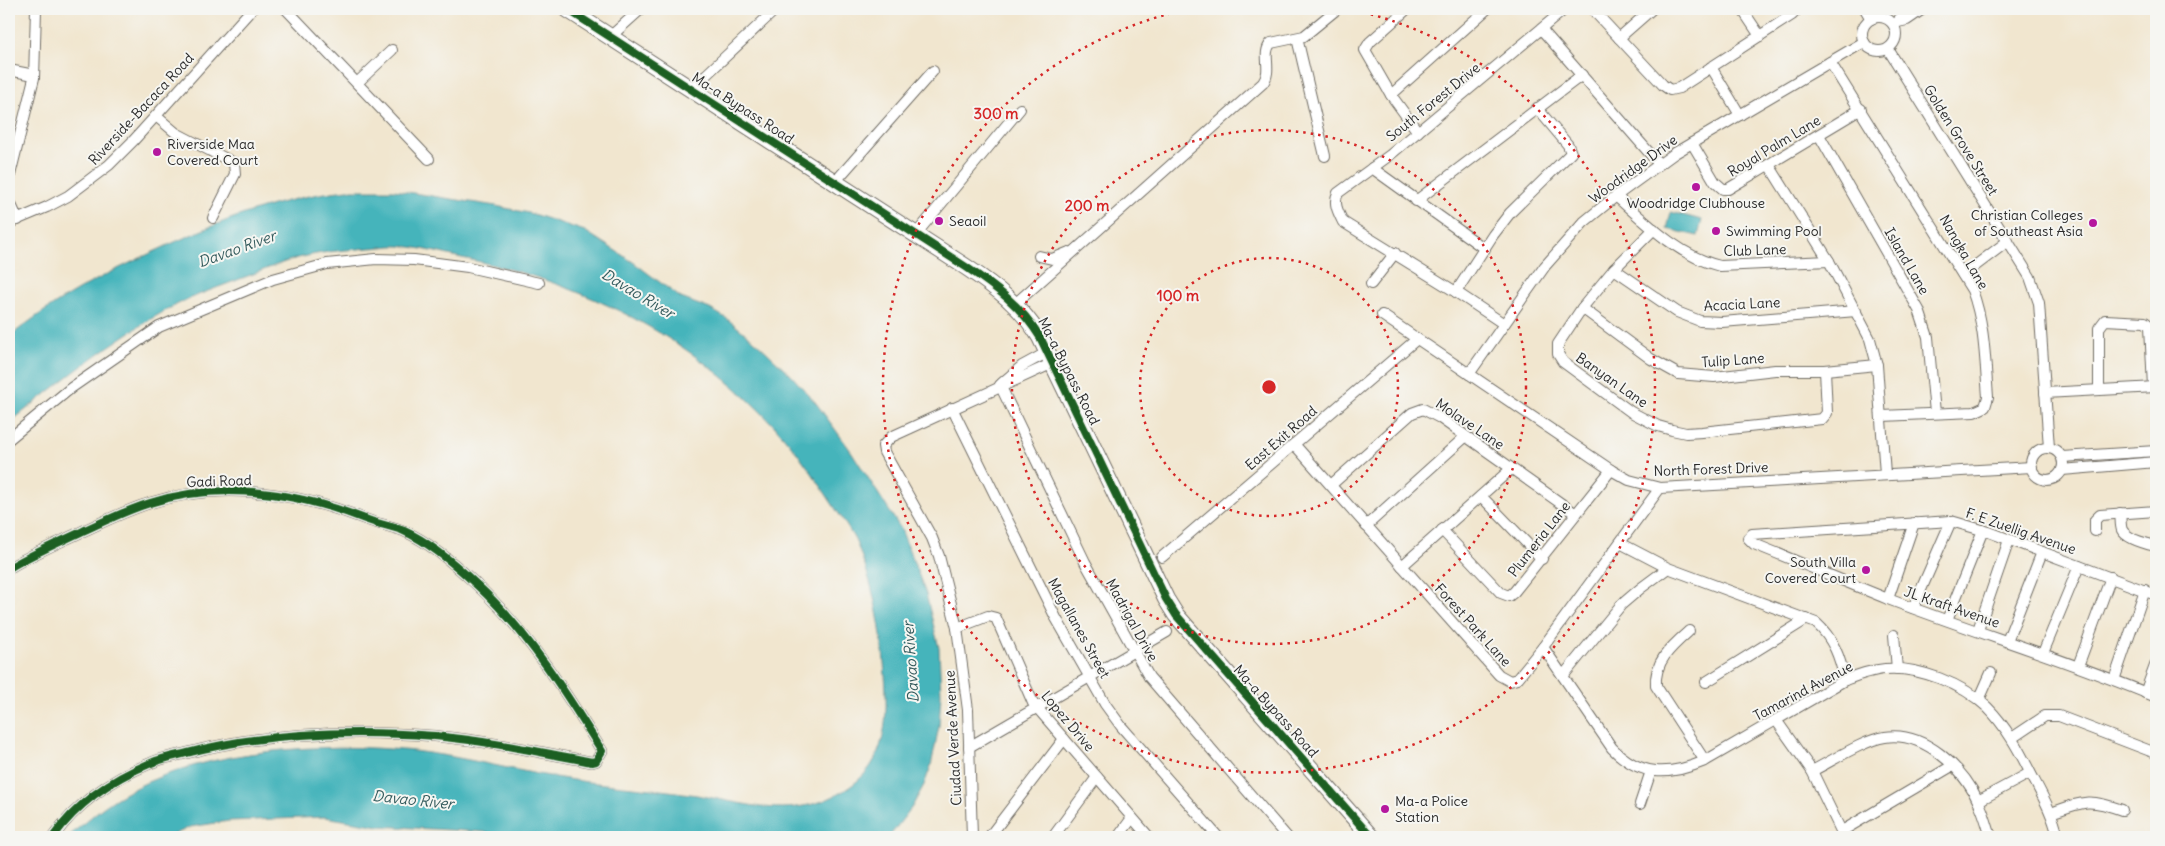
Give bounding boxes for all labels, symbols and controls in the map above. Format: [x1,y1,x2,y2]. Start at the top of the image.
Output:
street label: Riverside-Bacaca Road [84,49,198,169]
street label: South Forest Drive [1382,59,1484,145]
street label: Ma-a Bypass Road [688,68,798,148]
street label: Golden Grove Street [1920,81,2002,199]
text: 300 m [974,104,1019,123]
street label: Royal Palm Lane [1724,111,1824,181]
street label: Woodridge Drive [1585,131,1681,207]
place label: Riverside Maa Covered Court [167,135,259,169]
marker: Riverside Maa Covered Court [151,146,163,158]
marker: Woodridge Clubhouse [1690,181,1702,193]
place label: Woodridge Clubhouse [1627,194,1765,212]
text: 200 m [1065,196,1109,215]
place label: Christian Colleges of Southeast Asia [1971,206,2083,240]
place label: Seaoil [949,212,986,230]
street label: Nangka Lane [1935,212,1993,292]
marker: Seaoil [933,215,945,227]
marker: Christian Colleges of Southeast Asia [2087,217,2099,229]
place label: Swimming Pool [1726,222,1822,240]
street label: Island Lane [1881,224,1933,298]
water label: Davao River [195,225,280,271]
marker: Swimming Pool [1710,225,1722,237]
street label: Club Lane [1723,240,1787,260]
water label: Davao River [599,264,680,324]
text: 100 m [1157,286,1199,305]
street label: Acacia Lane [1703,293,1781,315]
street label: Ma-a Bypass Road [1034,314,1104,428]
street label: Banyan Lane [1573,349,1651,411]
street label: Tulip Lane [1701,349,1765,371]
centre of rings [1260,378,1278,396]
street label: Molave Lane [1432,394,1508,454]
street label: East Exit Road [1241,402,1321,474]
street label: North Forest Drive [1653,458,1769,480]
street label: Gadi Road [186,471,252,491]
street label: Plumeria Lane [1504,498,1574,580]
street label: F. E Zuellig Avenue [1964,504,2078,558]
place label: South Villa Covered Court [1765,553,1856,587]
marker: South Villa Covered Court [1860,564,1872,576]
street label: Magallanes Street [1044,575,1114,682]
street label: Madrigal Drive [1102,576,1162,664]
street label: Forest Park Lane [1431,580,1515,670]
street label: JL Kraft Avenue [1902,582,2002,632]
water label: Davao River [898,619,923,703]
street label: Tamarind Avenue [1750,657,1856,725]
street label: Ma-a Bypass Road [1230,661,1322,761]
street label: Ciudad Verde Avenue [940,670,966,806]
street label: Lopez Drive [1037,687,1099,755]
water label: Davao River [372,786,456,813]
place label: Ma-a Police Station [1395,792,1468,826]
marker: Ma-a Police Station [1379,803,1391,815]

